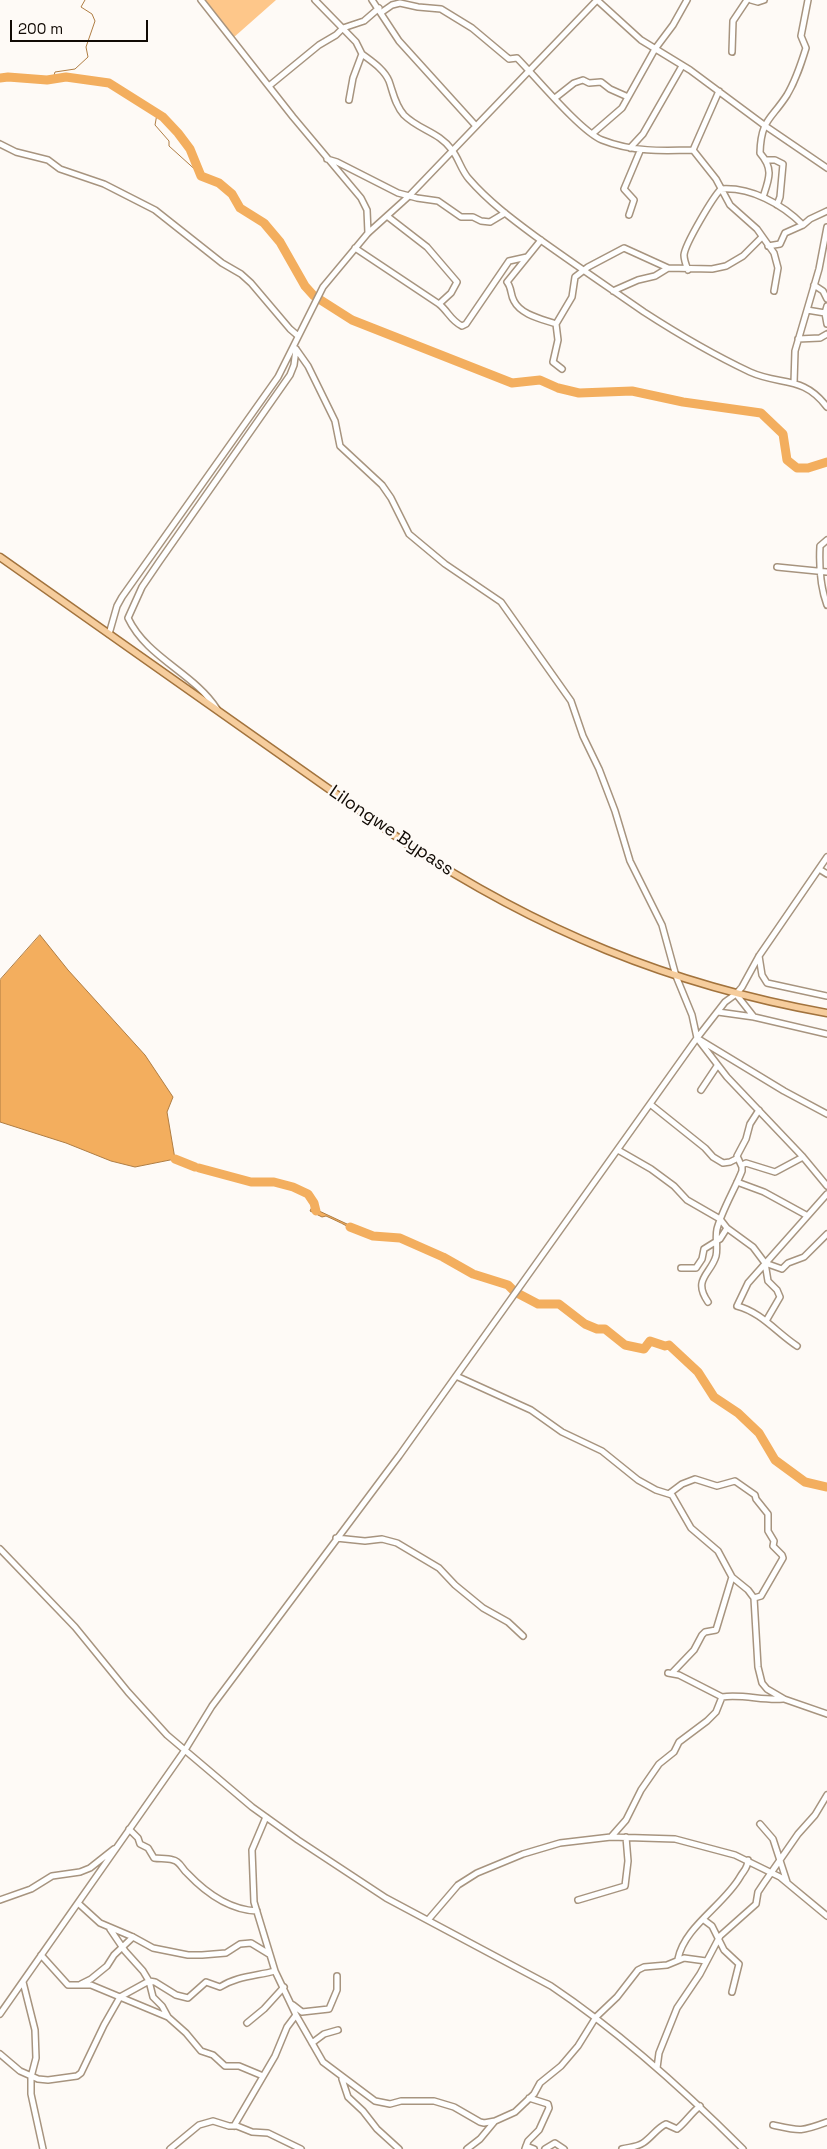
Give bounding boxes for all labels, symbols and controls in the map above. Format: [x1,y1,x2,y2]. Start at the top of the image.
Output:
scale bar [12,10,150,42]
text: 200 m [18,19,63,38]
street label: Lilongwe Bypass [325,781,457,881]

